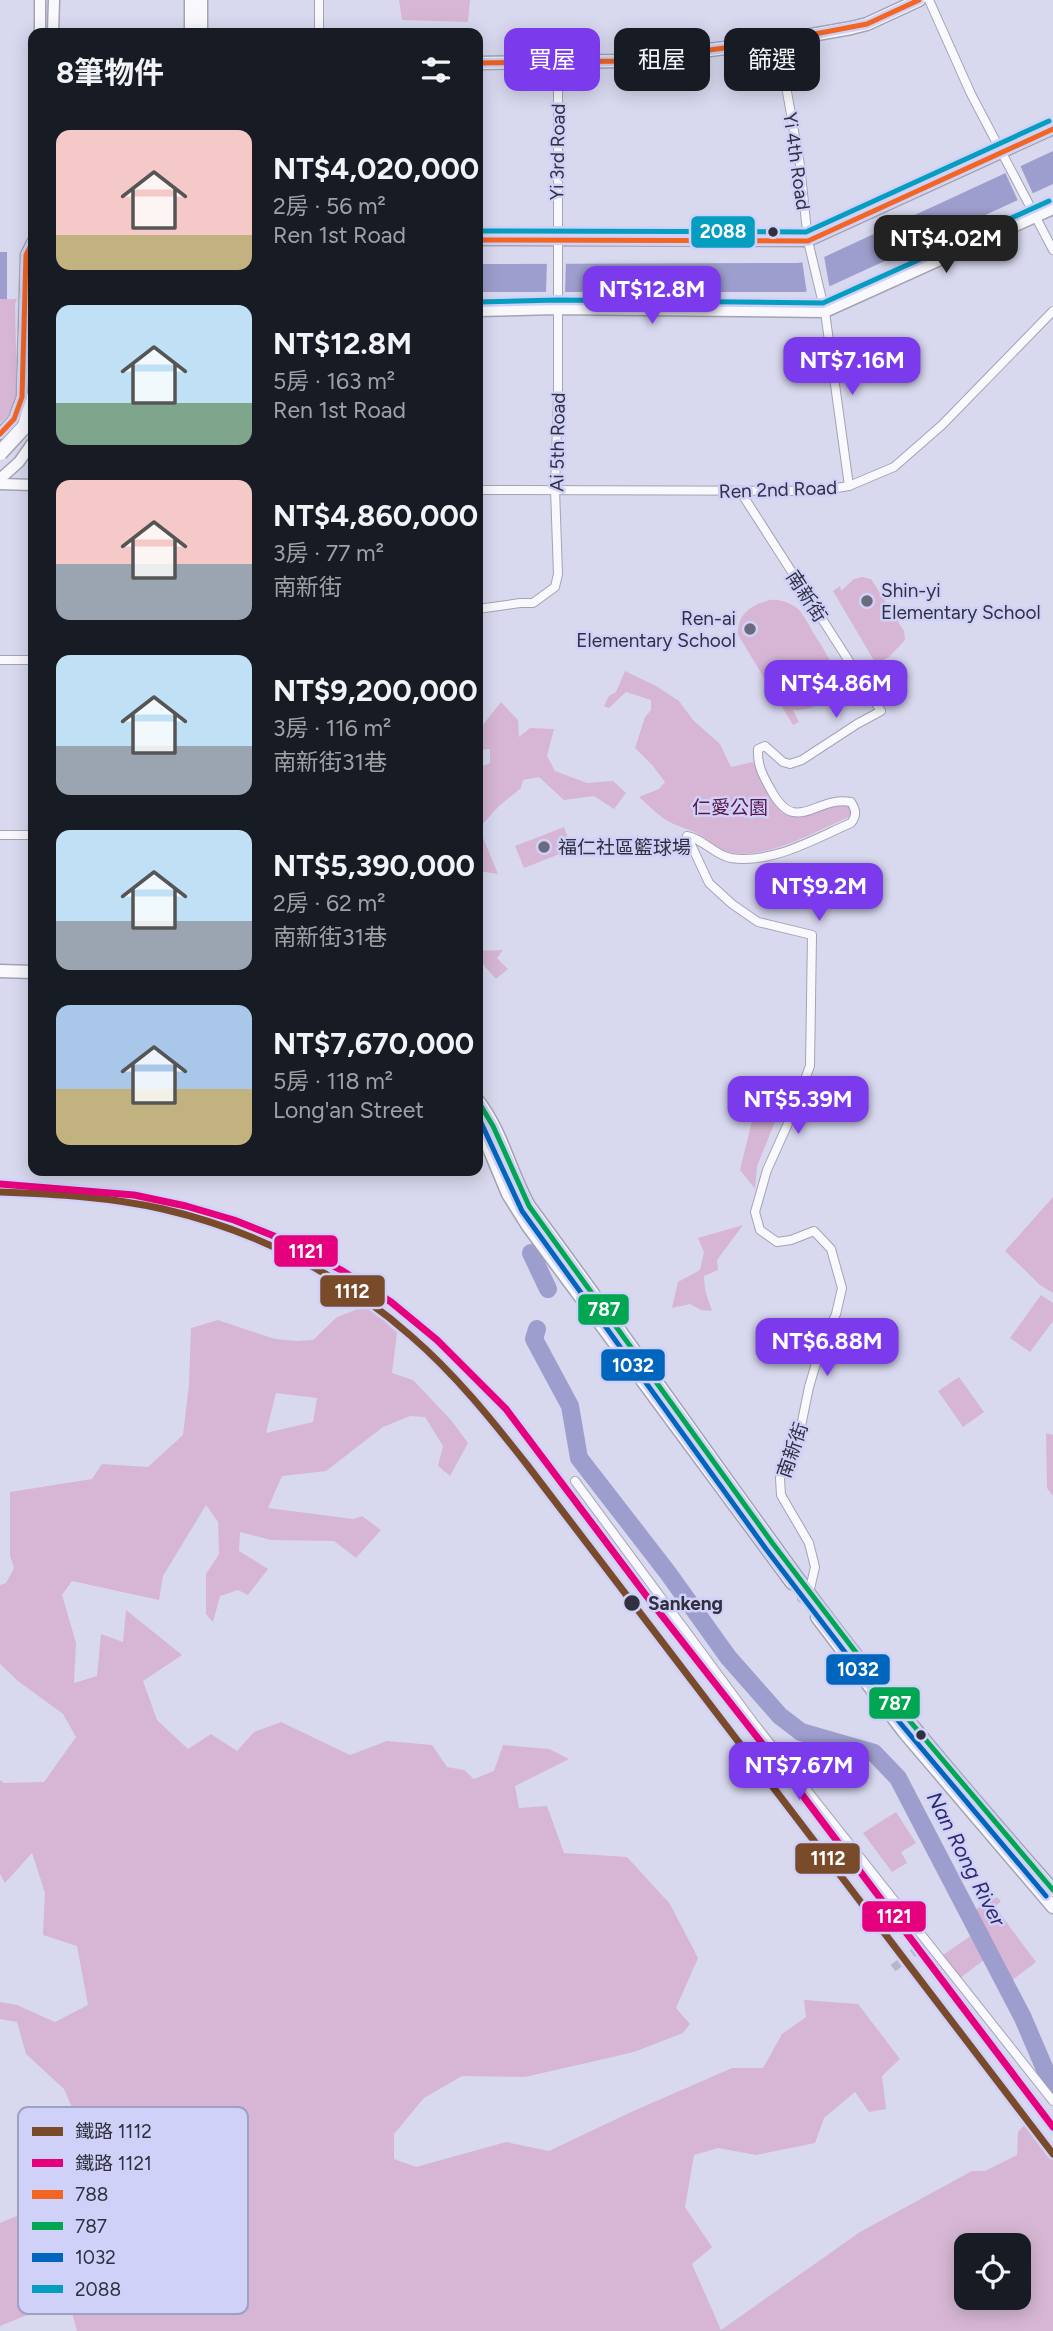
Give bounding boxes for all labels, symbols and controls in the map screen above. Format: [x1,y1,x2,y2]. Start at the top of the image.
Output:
chip: 買屋 [504,28,600,91]
chip: 租屋 [614,28,710,91]
chip: 篩選 [724,28,820,91]
icon: filters [417,51,455,89]
text: 8筆物件 [56,54,164,91]
street label: Yi 3rd Road [545,103,570,201]
street label: Yi 4th Road [778,111,815,211]
text: NT$4,020,000 [273,150,479,187]
icon: home [112,158,196,242]
text: 2房 · 56 m² [273,192,386,220]
line badge: 2088 [690,215,756,249]
pin: NT$4.02M [874,216,1018,275]
text: 2088 [700,220,746,243]
text: Ren 1st Road [273,221,406,249]
text: NT$4.02M [890,224,1002,252]
unlabelled marker [766,225,780,239]
pin: NT$12.8M [580,266,724,326]
text: NT$12.8M [599,275,705,303]
text: NT$12.8M [273,325,412,362]
icon: home [112,333,196,417]
pin: NT$7.16M [780,338,924,397]
text: NT$7.16M [799,346,905,374]
text: 5房 · 163 m² [273,367,395,395]
street label: Ai 5th Road [545,392,570,492]
text: Ren 1st Road [273,396,406,424]
street label: Ren 2nd Road [718,476,838,503]
text: NT$4,860,000 [273,497,478,534]
icon: home [112,508,196,592]
text: 3房 · 77 m² [273,539,384,567]
street label: 南新街 [781,566,832,626]
text: 南新街 [273,573,342,601]
place label: Shin-yi Elementary School [881,579,1041,624]
marker: Shin-yi Elementary School [859,593,875,609]
place label: Ren-ai Elementary School [576,607,736,652]
marker: Ren-ai Elementary School [742,621,758,637]
pin: NT$4.86M [764,660,908,720]
text: NT$4.86M [780,669,892,697]
text: NT$9,200,000 [273,672,478,709]
icon: home [112,683,196,767]
text: 3房 · 116 m² [273,714,391,742]
text: 南新街31巷 [273,748,387,776]
park label: 仁愛公園 [692,796,768,819]
place label: 福仁社區籃球場 [558,836,691,859]
marker: 福仁社區籃球場 [536,839,552,855]
text: NT$5,390,000 [273,847,475,884]
icon: home [112,858,196,942]
pin: NT$9.2M [754,864,884,923]
text: NT$9.2M [771,872,867,900]
text: 2房 · 62 m² [273,889,386,917]
text: 南新街31巷 [273,923,387,951]
text: NT$7,670,000 [273,1025,474,1062]
icon: home [112,1033,196,1117]
text: 5房 · 118 m² [273,1067,393,1095]
pin: NT$5.39M [726,1076,870,1136]
text: NT$5.39M [744,1085,852,1113]
text: Long'an Street [273,1096,424,1124]
line badge: 1121 [273,1234,339,1268]
text: 1121 [288,1240,324,1263]
line badge: 1112 [319,1274,386,1308]
text: 1112 [334,1280,370,1303]
line badge: 787 [577,1293,630,1326]
text: 787 [588,1298,620,1321]
pin: NT$6.88M [755,1318,899,1378]
text: NT$6.88M [772,1327,882,1355]
line badge: 1032 [600,1348,666,1382]
text: 1032 [612,1354,654,1377]
street label: 南新街 [772,1419,813,1481]
place label: Sankeng [648,1592,723,1615]
marker: Sankeng [622,1593,642,1613]
line badge: 1032 [825,1653,891,1686]
text: 1032 [837,1658,879,1681]
line badge: 787 [868,1686,921,1720]
text: 787 [879,1692,911,1715]
unlabelled marker [914,1728,928,1742]
pin: NT$7.67M [727,1742,871,1802]
text: NT$7.67M [745,1751,853,1779]
water label: Nan Rong River [922,1787,1011,1931]
line badge: 1112 [794,1842,861,1875]
text: 1112 [810,1847,846,1870]
line badge: 1121 [861,1900,927,1933]
text: 1121 [876,1905,912,1928]
legend [18,2107,248,2314]
text: 鐵路 1112 [75,2120,152,2143]
text: 鐵路 1121 [75,2152,152,2175]
text: 788 [75,2183,109,2206]
text: 787 [75,2215,107,2238]
map controls [954,2233,1031,2310]
button: locate [954,2233,1031,2310]
text: 1032 [75,2246,116,2269]
text: 2088 [75,2278,121,2301]

